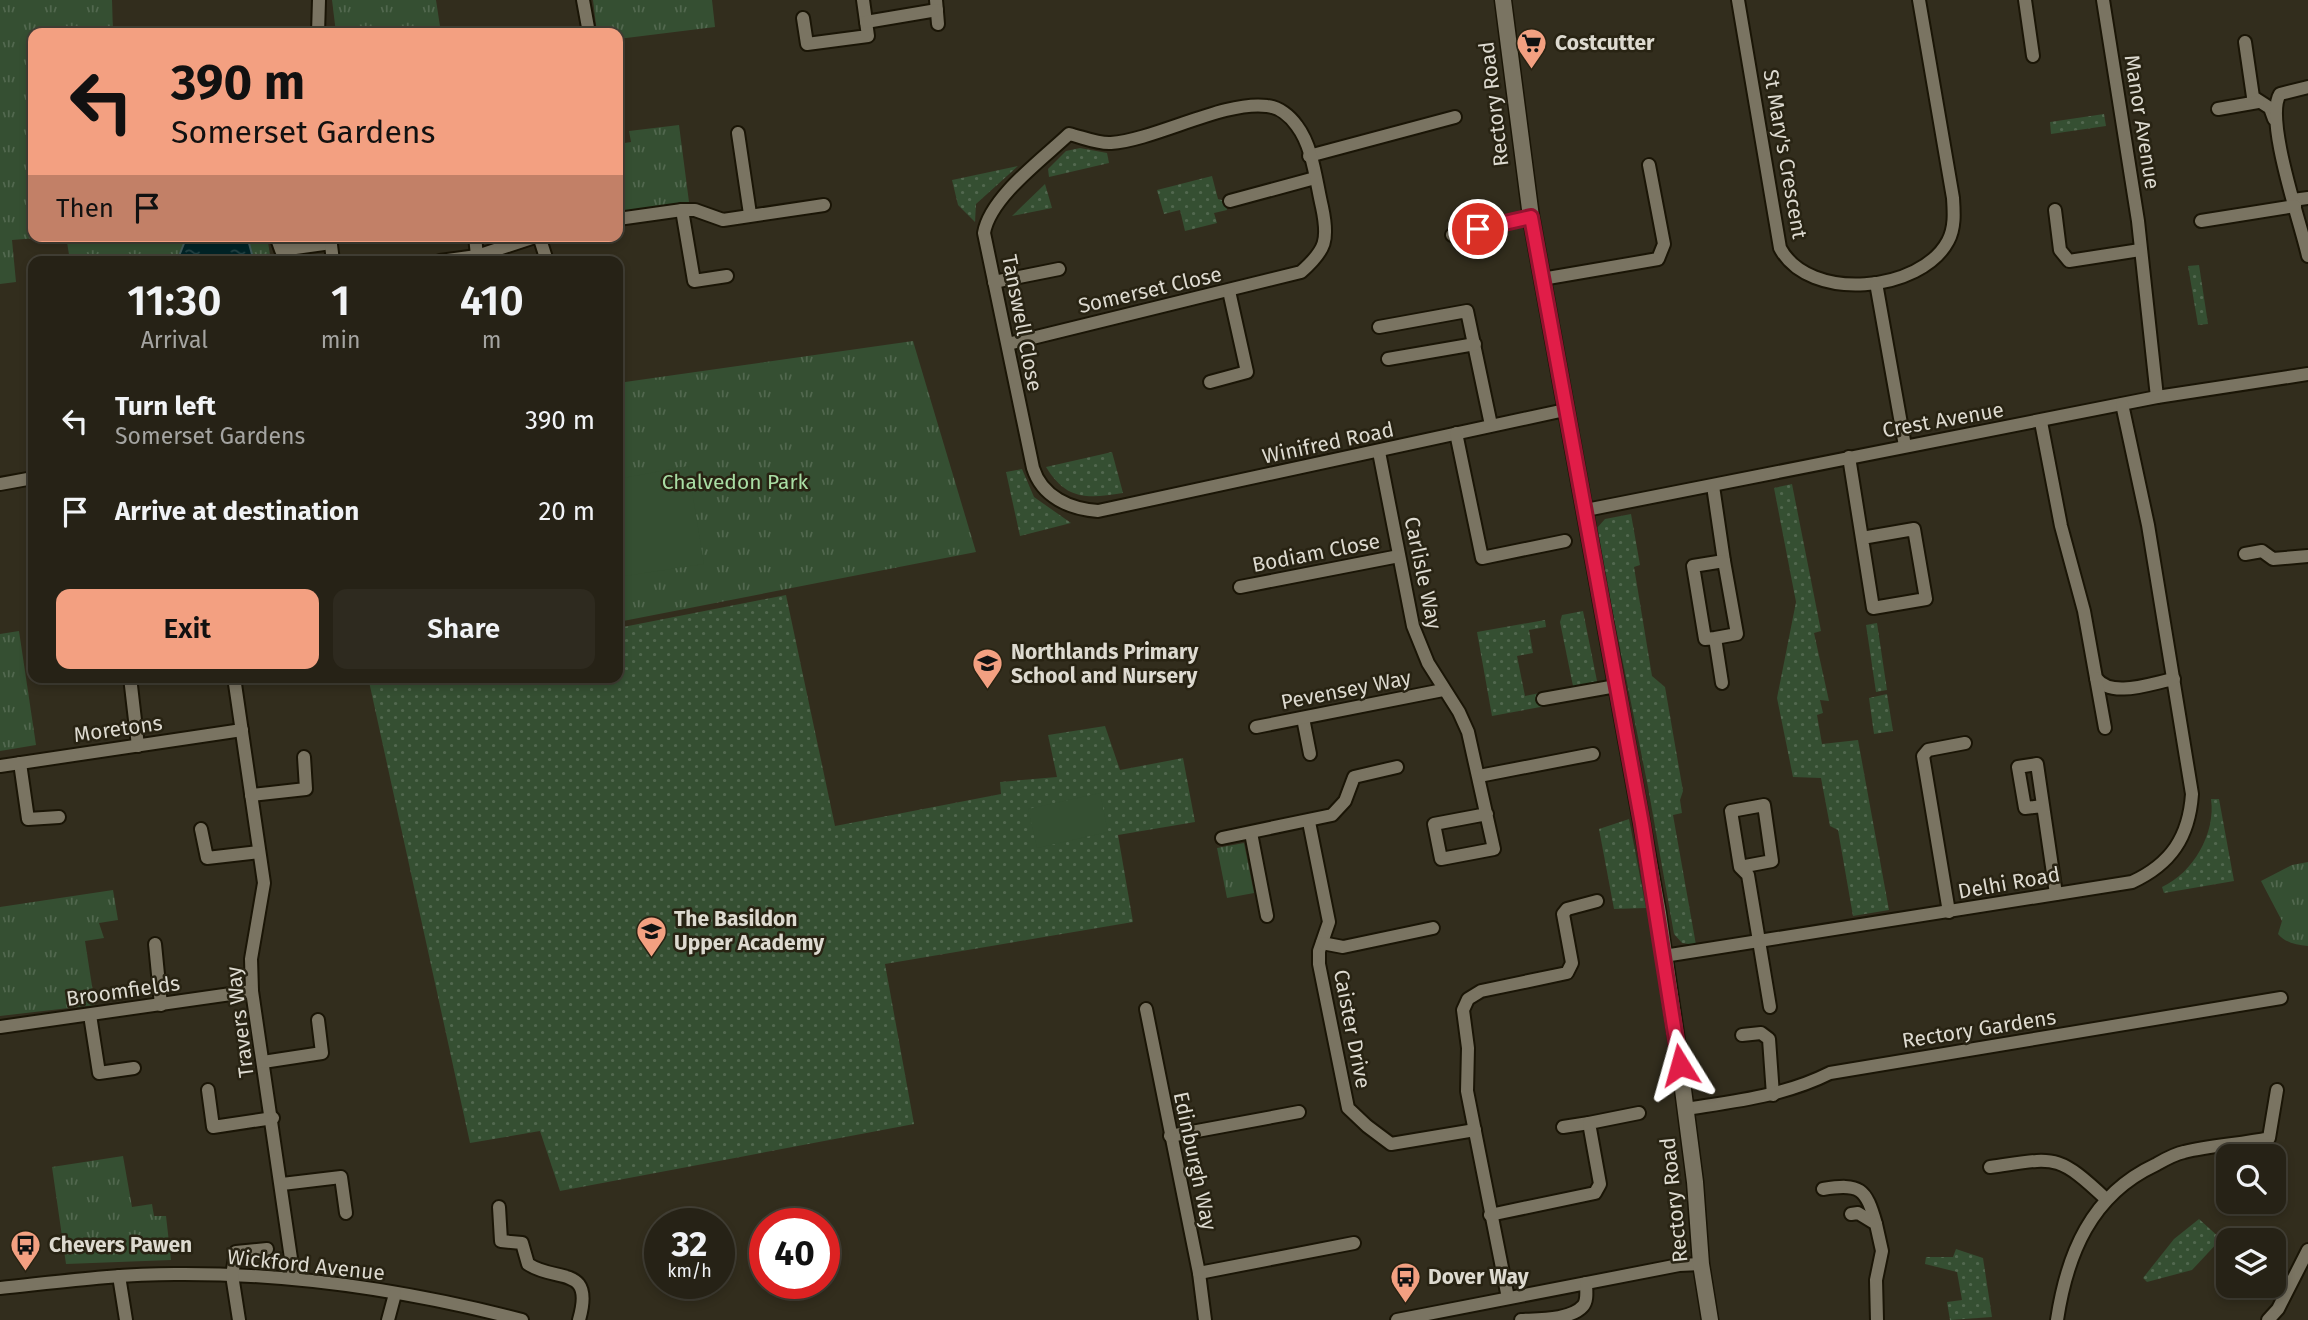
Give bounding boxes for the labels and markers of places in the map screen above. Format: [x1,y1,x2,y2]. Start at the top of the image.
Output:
supermarket icon: Costcutter [1515,26,1549,70]
place label: Costcutter [1555,30,1655,56]
pin [1448,199,1508,259]
place label: Northlands Primary School and Nursery [1011,639,1199,689]
school or university icon: Northlands Primary School and Nursery [971,647,1005,691]
place label: The Basildon Upper Academy [674,906,824,956]
school or university icon: The Basildon Upper Academy [634,914,668,958]
bus stop icon: Chevers Pawen [9,1228,43,1272]
place label: Chevers Pawen [49,1232,192,1258]
bus stop icon: Dover Way [1388,1260,1422,1304]
place label: Dover Way [1428,1264,1529,1290]

